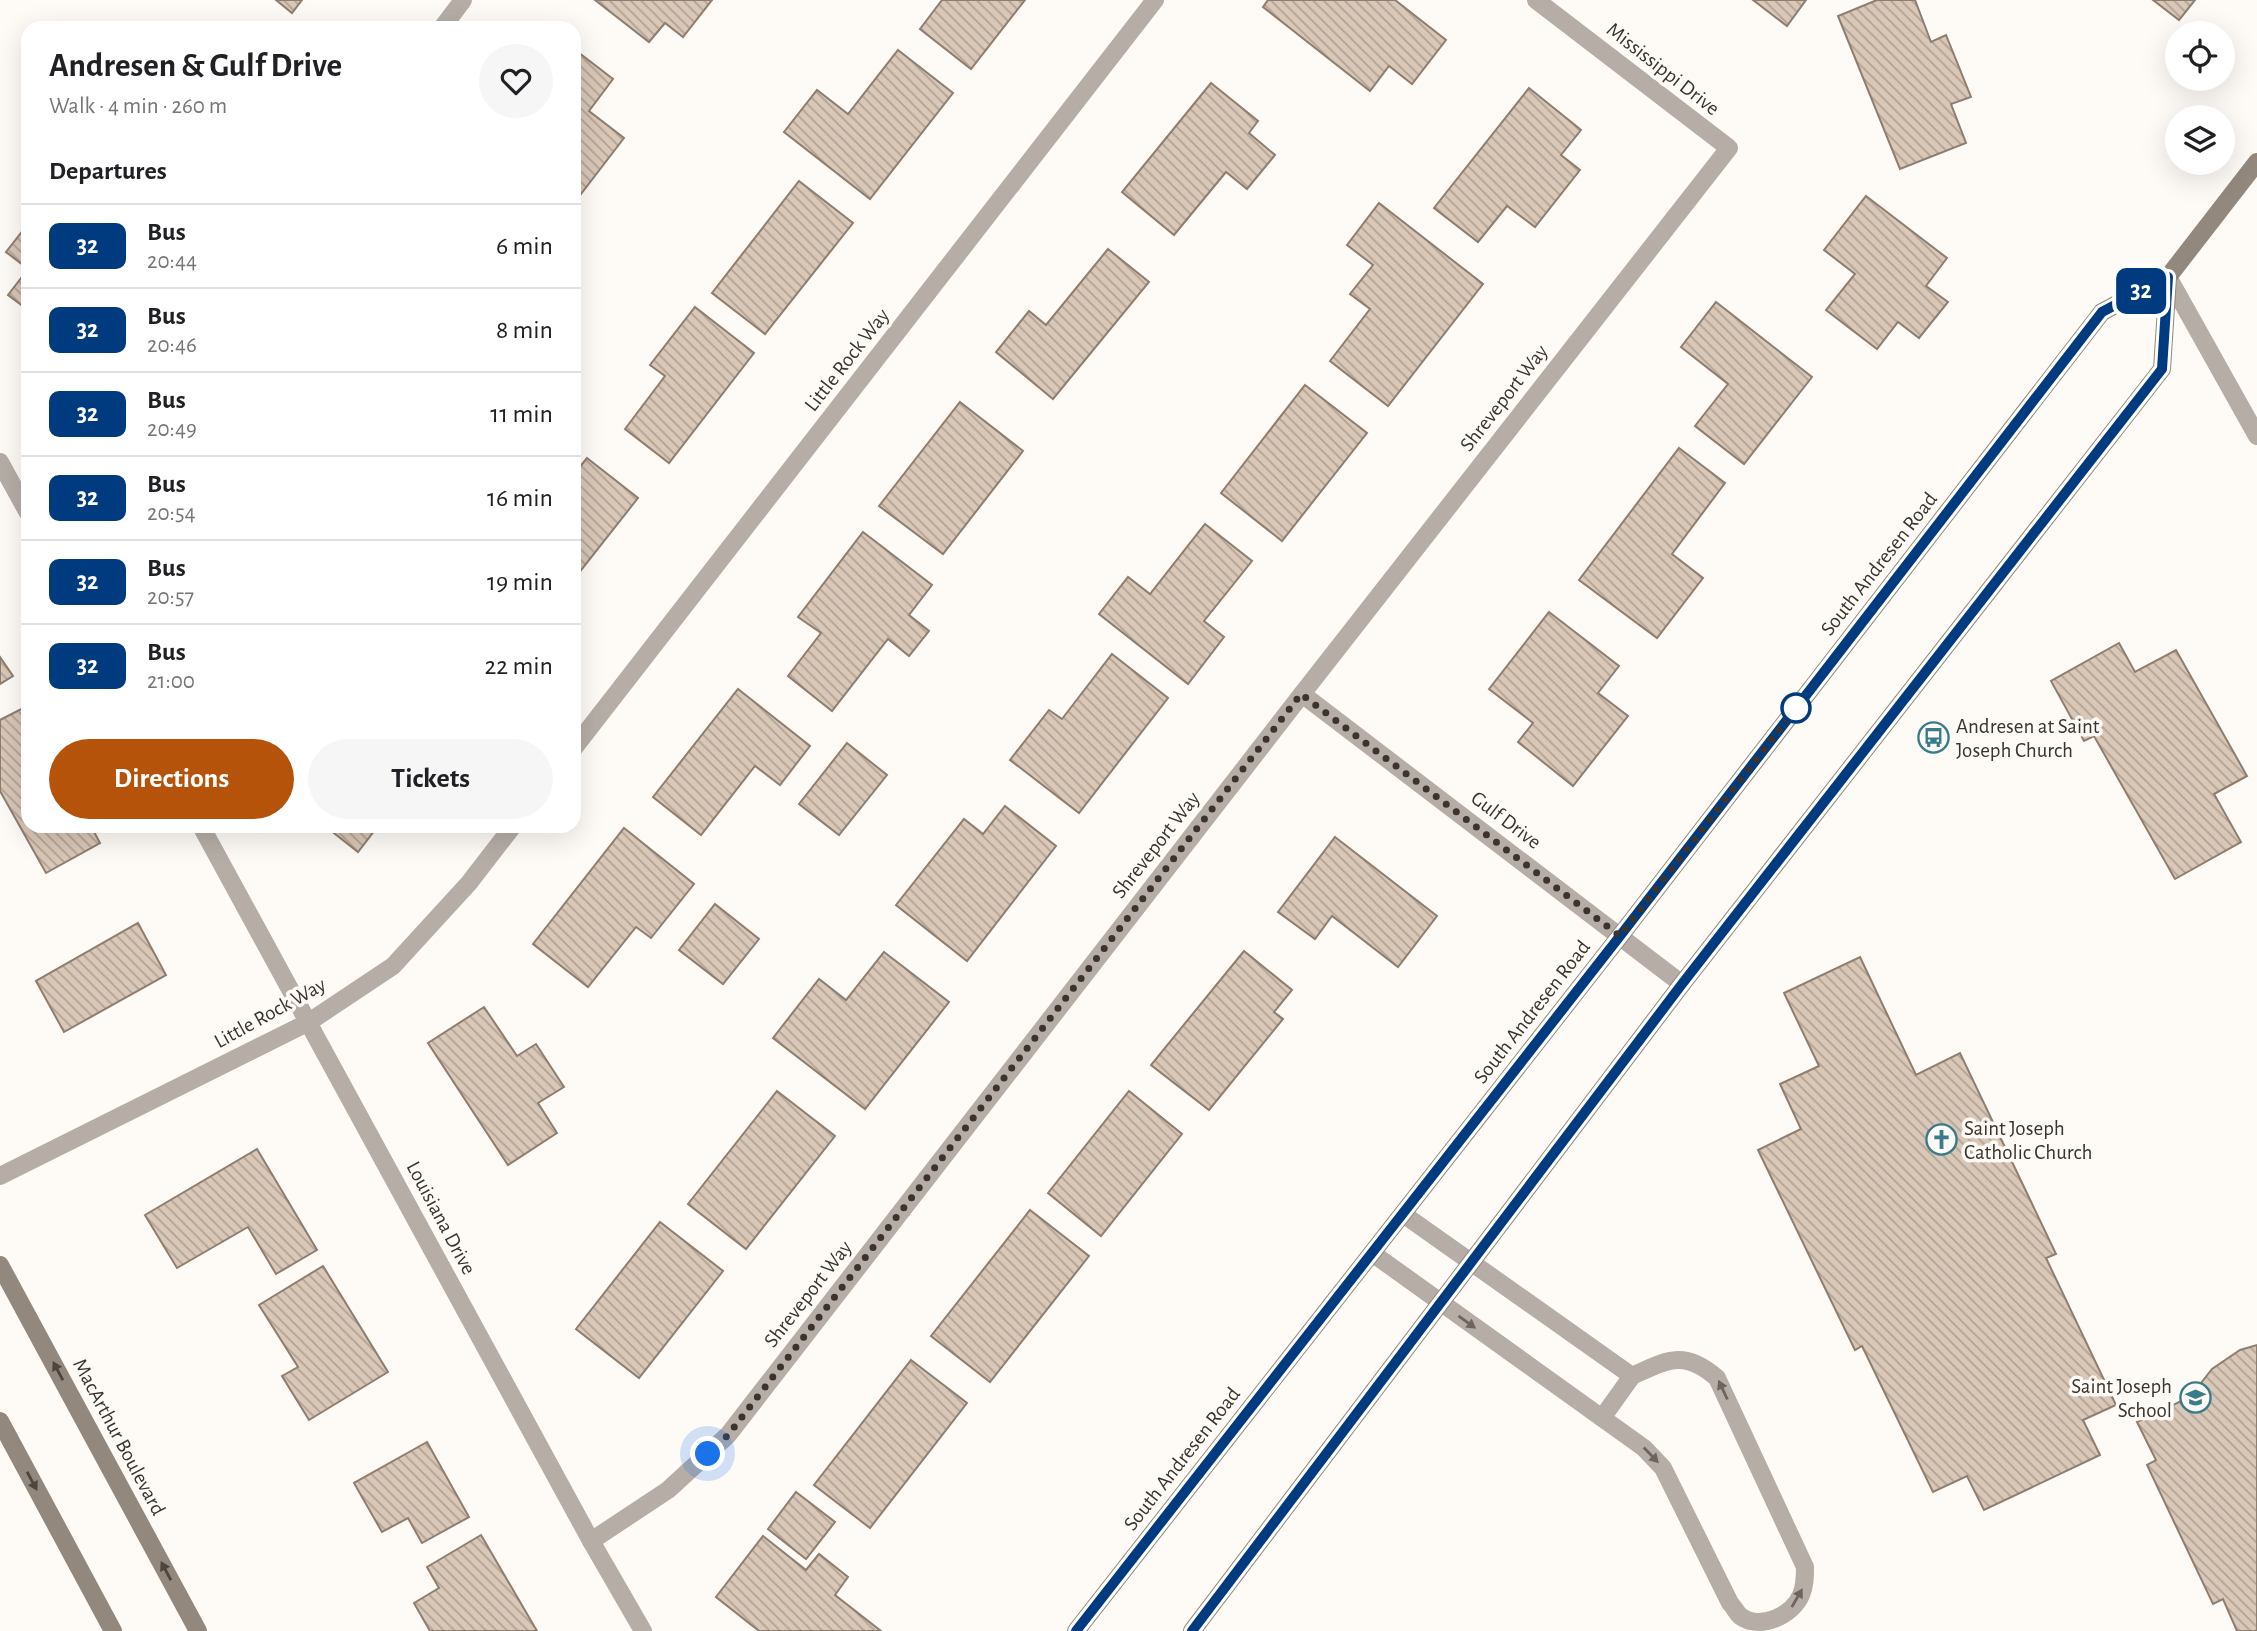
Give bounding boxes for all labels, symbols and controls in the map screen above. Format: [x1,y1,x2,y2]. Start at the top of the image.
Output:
street label: Mississippi Drive [1603,19,1723,119]
map controls [2165,21,2235,175]
button: locate [2165,21,2235,91]
button: heart [479,44,553,118]
text: Andresen & Gulf Drive [49,50,342,83]
text: Walk · 4 min · 260 m [49,95,227,118]
button: layers [2165,105,2235,175]
text: Departures [49,158,167,184]
text: Bus [147,219,186,245]
text: 6 min [496,233,553,259]
text: 32 [77,234,98,258]
text: 20:44 [147,250,197,273]
line badge: 32 [2110,268,2172,314]
text: 32 [2130,279,2152,303]
text: Bus [147,303,186,329]
street label: Little Rock Way [801,305,893,415]
text: 8 min [496,317,553,343]
text: 32 [77,318,98,342]
text: 20:46 [147,334,197,357]
street label: Shreveport Way [1456,341,1552,455]
text: Bus [147,387,186,413]
text: 11 min [490,401,553,427]
text: 32 [77,402,98,426]
text: 20:49 [147,418,197,441]
text: Bus [147,471,186,497]
text: 16 min [487,485,553,511]
text: 32 [77,486,98,510]
street label: South Andresen Road [1817,488,1941,639]
text: 20:54 [147,502,196,525]
text: Bus [147,555,186,581]
text: 19 min [487,569,553,595]
text: 32 [77,570,98,594]
text: 20:57 [147,586,194,609]
text: Bus [147,639,186,665]
text: 22 min [485,653,553,679]
text: 32 [77,654,98,678]
text: 21:00 [147,670,195,693]
unlabelled marker [1781,693,1811,723]
place label: Andresen at Saint Joseph Church [1956,716,2100,761]
bus stop icon: Andresen at Saint Joseph Church [1916,721,1950,755]
button: Directions [49,739,294,819]
button: Tickets [308,739,553,819]
street label: Gulf Drive [1467,787,1545,853]
street label: Shreveport Way [1108,788,1204,902]
street label: South Andresen Road [1470,936,1594,1087]
street label: Little Rock Way [211,974,329,1052]
place label: Saint Joseph Catholic Church [1964,1118,2092,1163]
church icon: Saint Joseph Catholic Church [1924,1123,1958,1157]
street label: Louisiana Drive [402,1158,480,1278]
street label: Shreveport Way [760,1237,856,1351]
one-way arrow [1458,1315,1476,1329]
street label: MacArthur Boulevard [69,1355,169,1519]
one-way arrow [52,1361,63,1381]
place label: Saint Joseph School [2071,1376,2172,1421]
one-way arrow [1717,1380,1728,1401]
school or university icon: Saint Joseph School [2178,1381,2212,1415]
street label: South Andresen Road [1120,1383,1244,1534]
your location [690,1436,725,1471]
one-way arrow [1643,1447,1660,1464]
one-way arrow [27,1471,38,1491]
one-way arrow [160,1561,172,1581]
one-way arrow [1790,1588,1803,1608]

